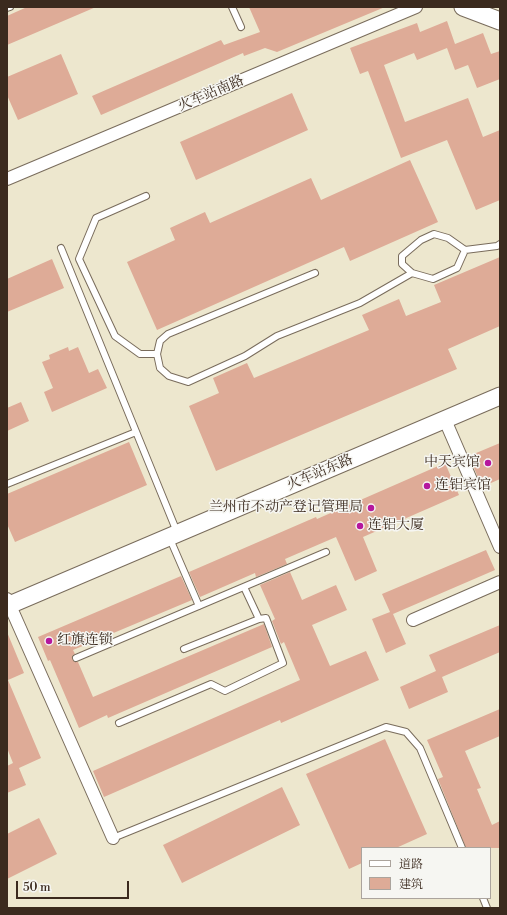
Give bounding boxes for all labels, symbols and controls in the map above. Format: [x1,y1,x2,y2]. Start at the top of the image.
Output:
street label: 火车站南路 [176,73,246,115]
street label: 火车站东路 [285,452,355,494]
place label: 中天宾馆 [424,455,480,471]
marker: 中天宾馆 [483,458,493,468]
place label: 连铝宾馆 [435,478,491,494]
marker: 连铝宾馆 [422,481,432,491]
place label: 兰州市不动产登记管理局 [209,500,363,516]
marker: 兰州市不动产登记管理局 [366,503,376,513]
place label: 连铝大厦 [368,518,424,534]
marker: 连铝大厦 [355,521,365,531]
place label: 红旗连锁 [57,633,113,649]
marker: 红旗连锁 [44,636,54,646]
legend [361,847,491,899]
text: 道路 [399,857,423,872]
scale bar [18,873,131,899]
text: 建筑 [399,877,423,892]
text: 50 m [23,880,51,895]

